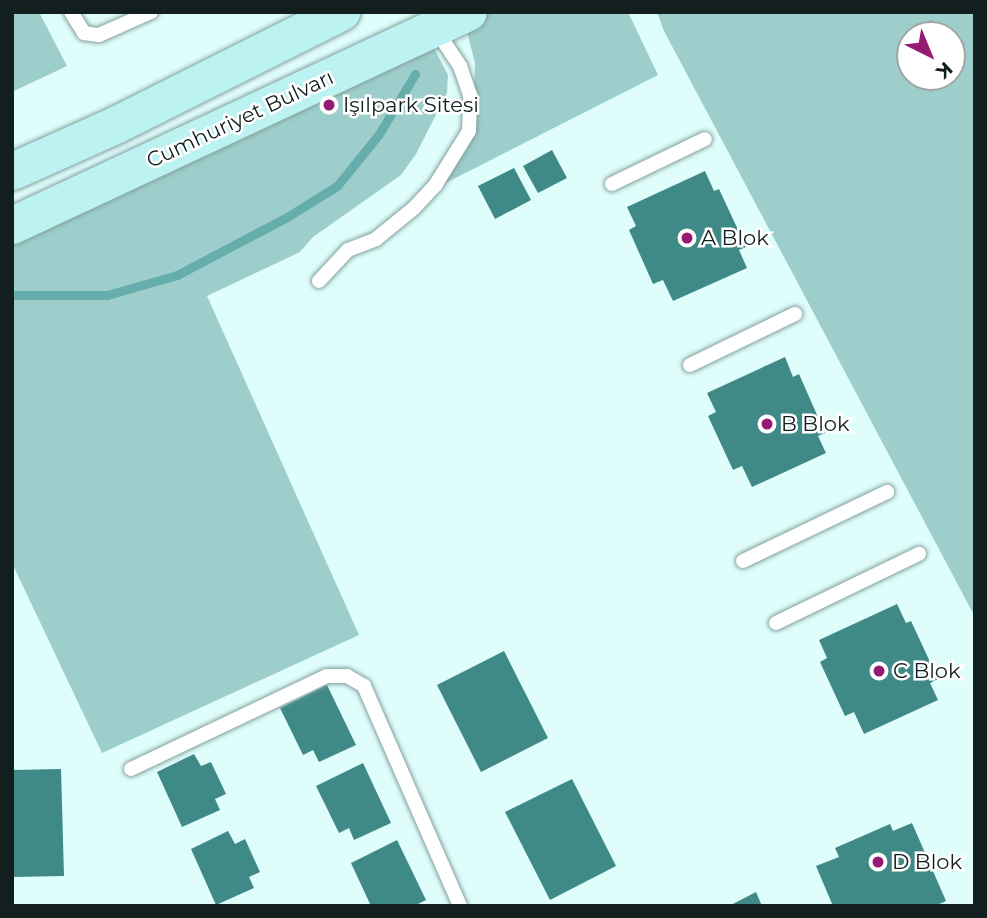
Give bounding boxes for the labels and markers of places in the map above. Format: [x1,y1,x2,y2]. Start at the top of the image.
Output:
place label: Işılpark Sitesi [343,92,479,118]
marker: Işılpark Sitesi [321,97,337,113]
place label: A Blok [701,225,769,251]
marker: A Blok [679,230,695,246]
place label: B Blok [781,411,850,437]
marker: B Blok [759,416,775,432]
place label: C Blok [893,658,961,684]
marker: C Blok [871,663,887,679]
place label: D Blok [892,849,962,875]
marker: D Blok [870,854,886,870]

